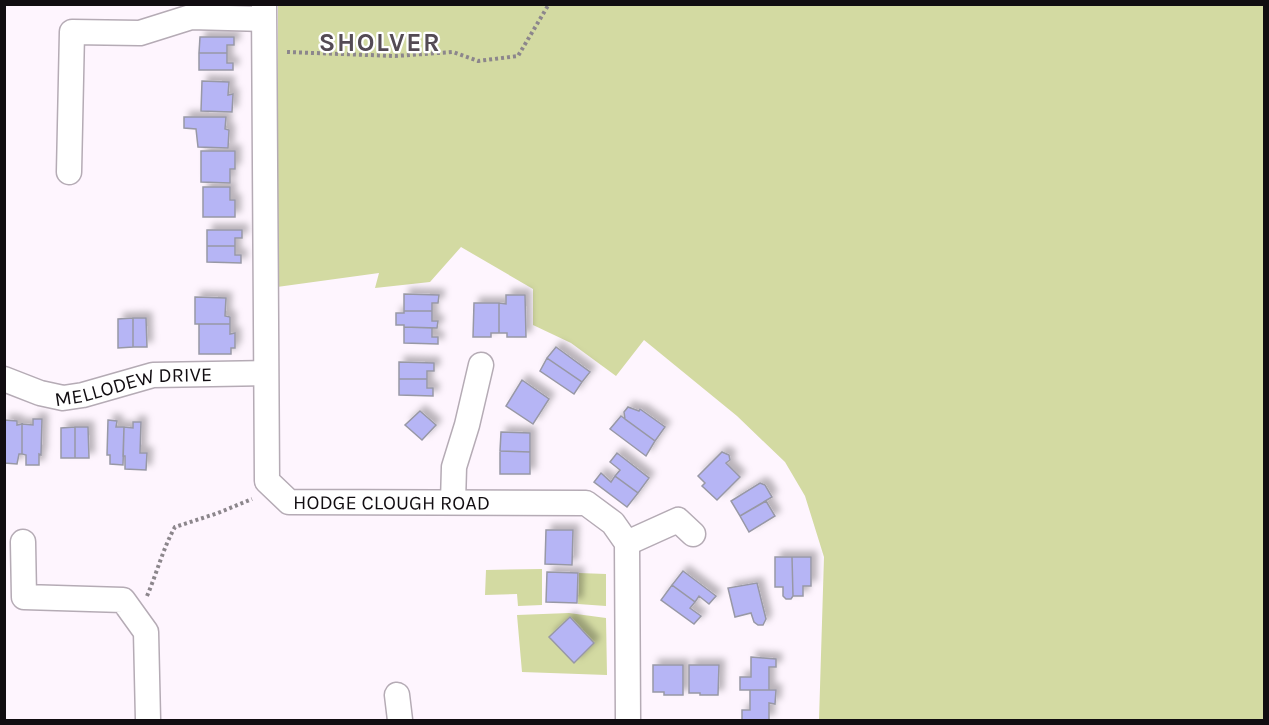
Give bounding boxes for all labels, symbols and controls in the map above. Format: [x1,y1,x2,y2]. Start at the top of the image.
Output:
district label: SHOLVER [319,27,441,58]
street label: MELLODEW DRIVE [53,362,212,411]
street label: HODGE CLOUGH ROAD [293,491,490,514]

